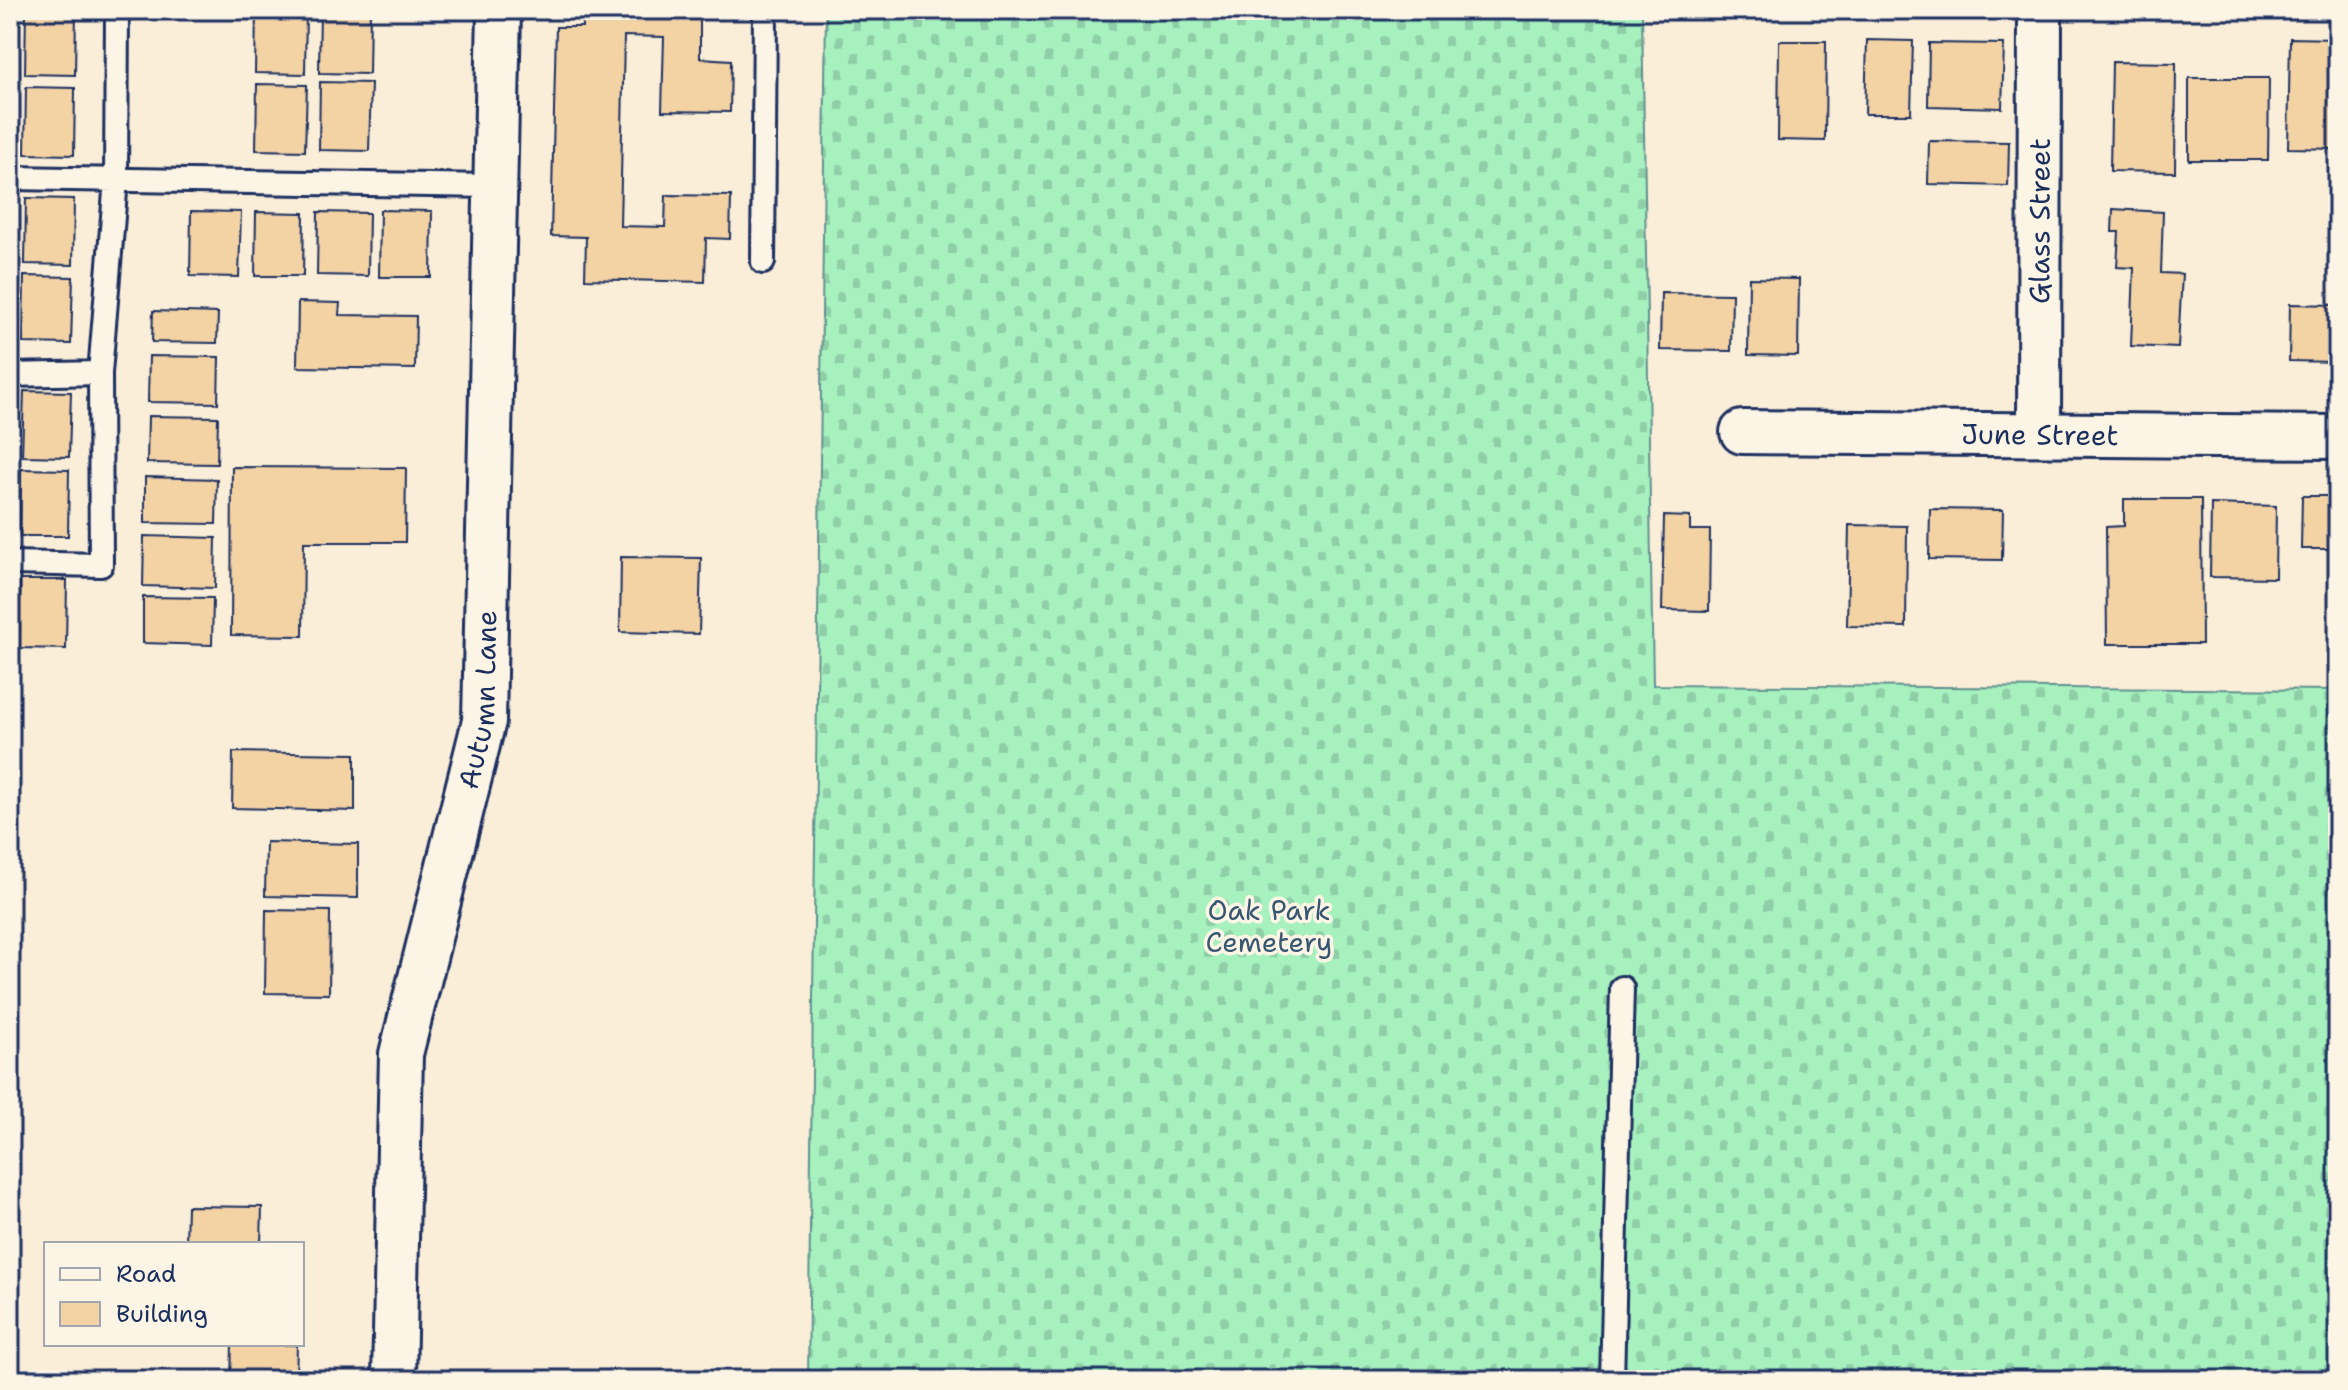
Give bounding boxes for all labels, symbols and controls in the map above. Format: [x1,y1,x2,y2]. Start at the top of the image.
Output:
street label: Glass Street [2020,138,2059,304]
street label: June Street [1961,415,2119,454]
street label: Autumn Lane [449,610,505,793]
park label: Oak Park Cemetery [1206,891,1332,961]
legend [44,1242,304,1346]
text: Road [116,1258,176,1290]
text: Building [116,1298,208,1330]

